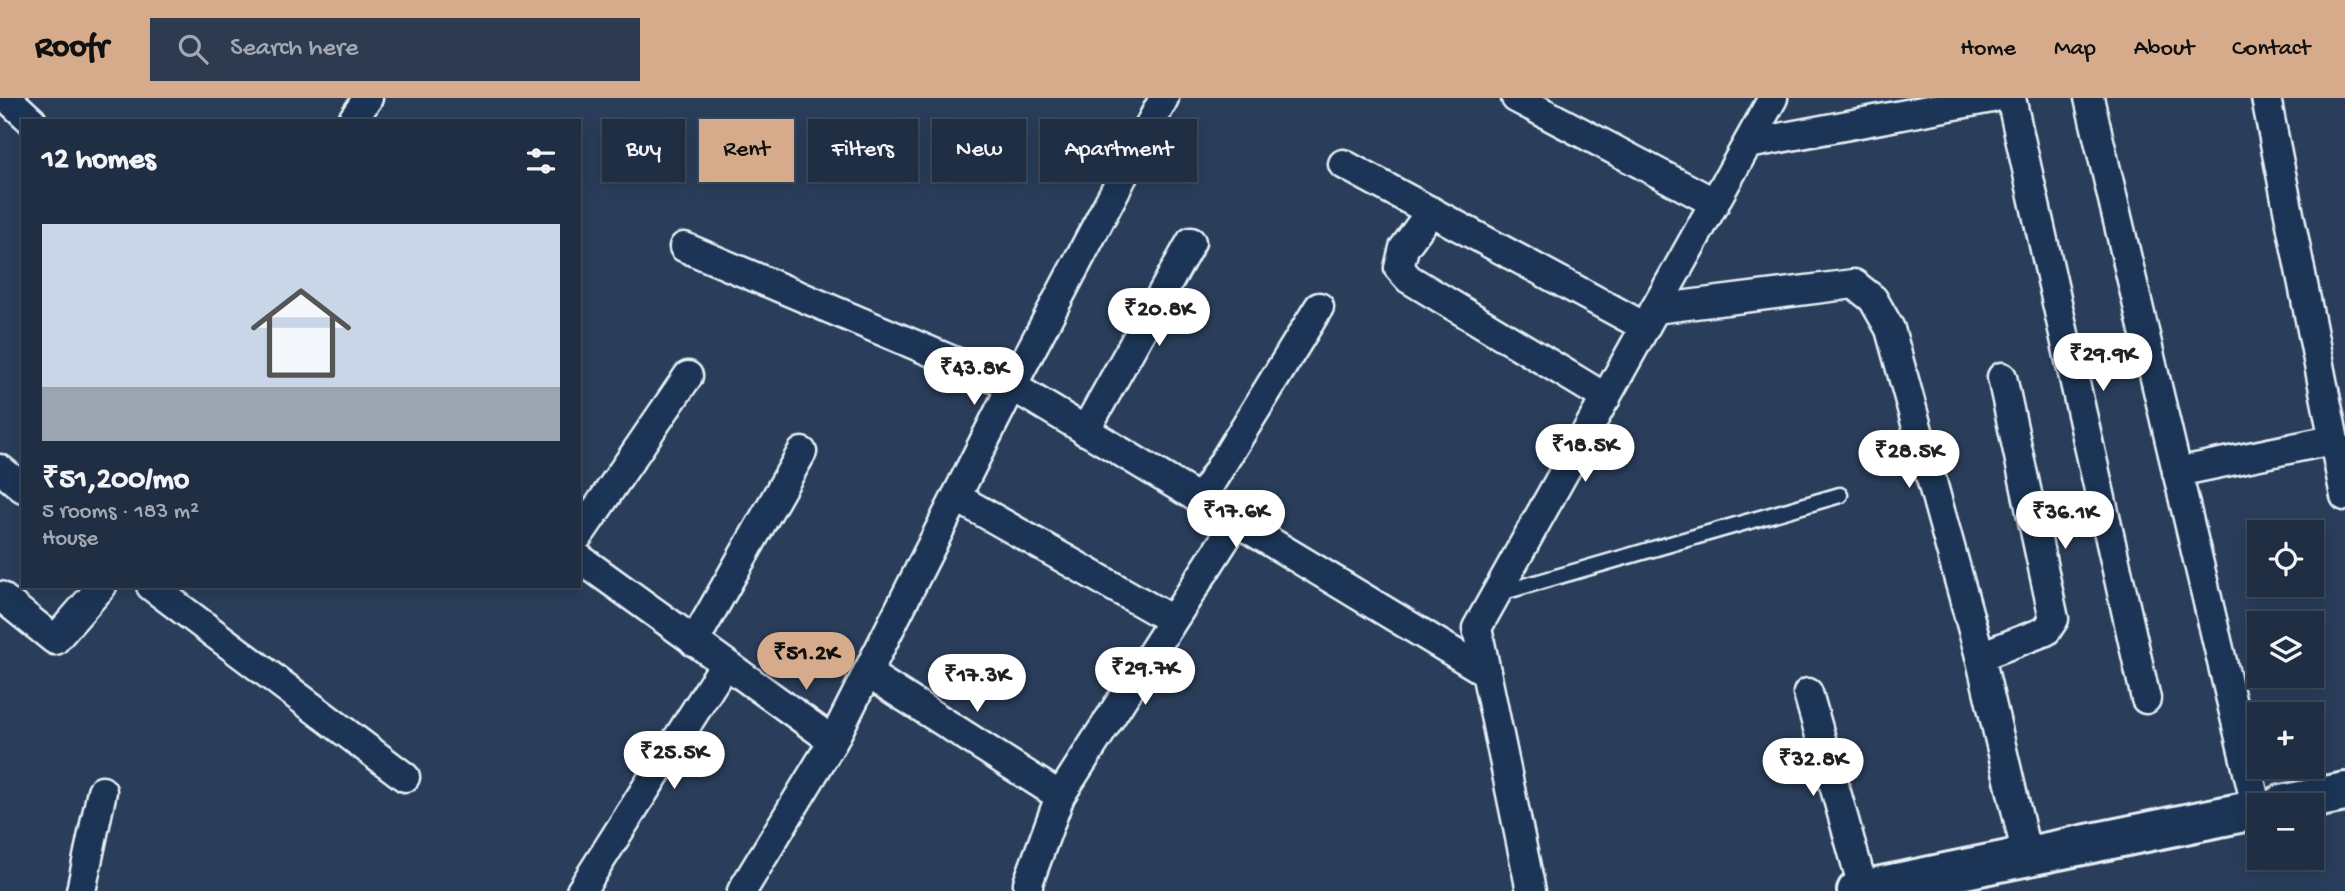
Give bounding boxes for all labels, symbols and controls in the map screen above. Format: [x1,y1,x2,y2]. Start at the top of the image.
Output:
search box [150,18,640,81]
text: Roofr [35,30,108,68]
icon: search [174,30,212,68]
text: Search here [230,34,358,65]
text: Home [1960,35,2016,64]
text: Map [2054,35,2096,64]
text: About [2134,35,2194,64]
text: Contact [2232,35,2310,64]
chip: Buy [602,119,685,182]
chip: Rent [699,119,794,182]
chip: Filters [808,119,918,182]
chip: New [932,119,1026,182]
chip: Apartment [1040,119,1197,182]
icon: filters [522,142,560,180]
text: 12 homes [42,144,155,179]
icon: home [238,270,364,396]
pin: ₹20.8K [1102,288,1216,348]
text: ₹20.8K [1124,297,1194,324]
pin: ₹29.9K [2046,334,2160,393]
text: ₹29.9K [2069,342,2137,369]
pin: ₹43.8K [917,348,1031,407]
text: ₹43.8K [940,356,1008,383]
pin: ₹18.5K [1528,424,1642,484]
pin: ₹28.5K [1852,430,1966,490]
text: ₹18.5K [1551,433,1619,460]
text: ₹28.5K [1874,439,1944,466]
text: ₹51,200/mo [42,464,189,499]
pin: ₹17.6K [1179,490,1293,550]
pin: ₹36.1K [2008,491,2122,551]
text: 5 rooms · 183 m² [42,499,199,526]
text: ₹17.6K [1203,499,1269,526]
text: ₹36.1K [2032,500,2098,527]
map controls [2247,520,2324,870]
button: locate [2247,520,2324,597]
text: House [42,526,98,553]
button: layers [2247,611,2324,688]
pin: ₹51.2K [749,632,863,692]
text: ₹51.2K [773,641,839,668]
pin: ₹29.7K [1088,648,1202,707]
pin: ₹17.3K [920,654,1034,714]
text: ₹29.7K [1111,656,1179,683]
text: ₹17.3K [944,663,1010,690]
button: + [2247,702,2324,779]
pin: ₹25.5K [617,732,731,791]
pin: ₹32.8K [1756,738,1870,798]
text: ₹25.5K [640,740,708,767]
text: ₹32.8K [1779,747,1847,774]
button: − [2247,793,2324,870]

